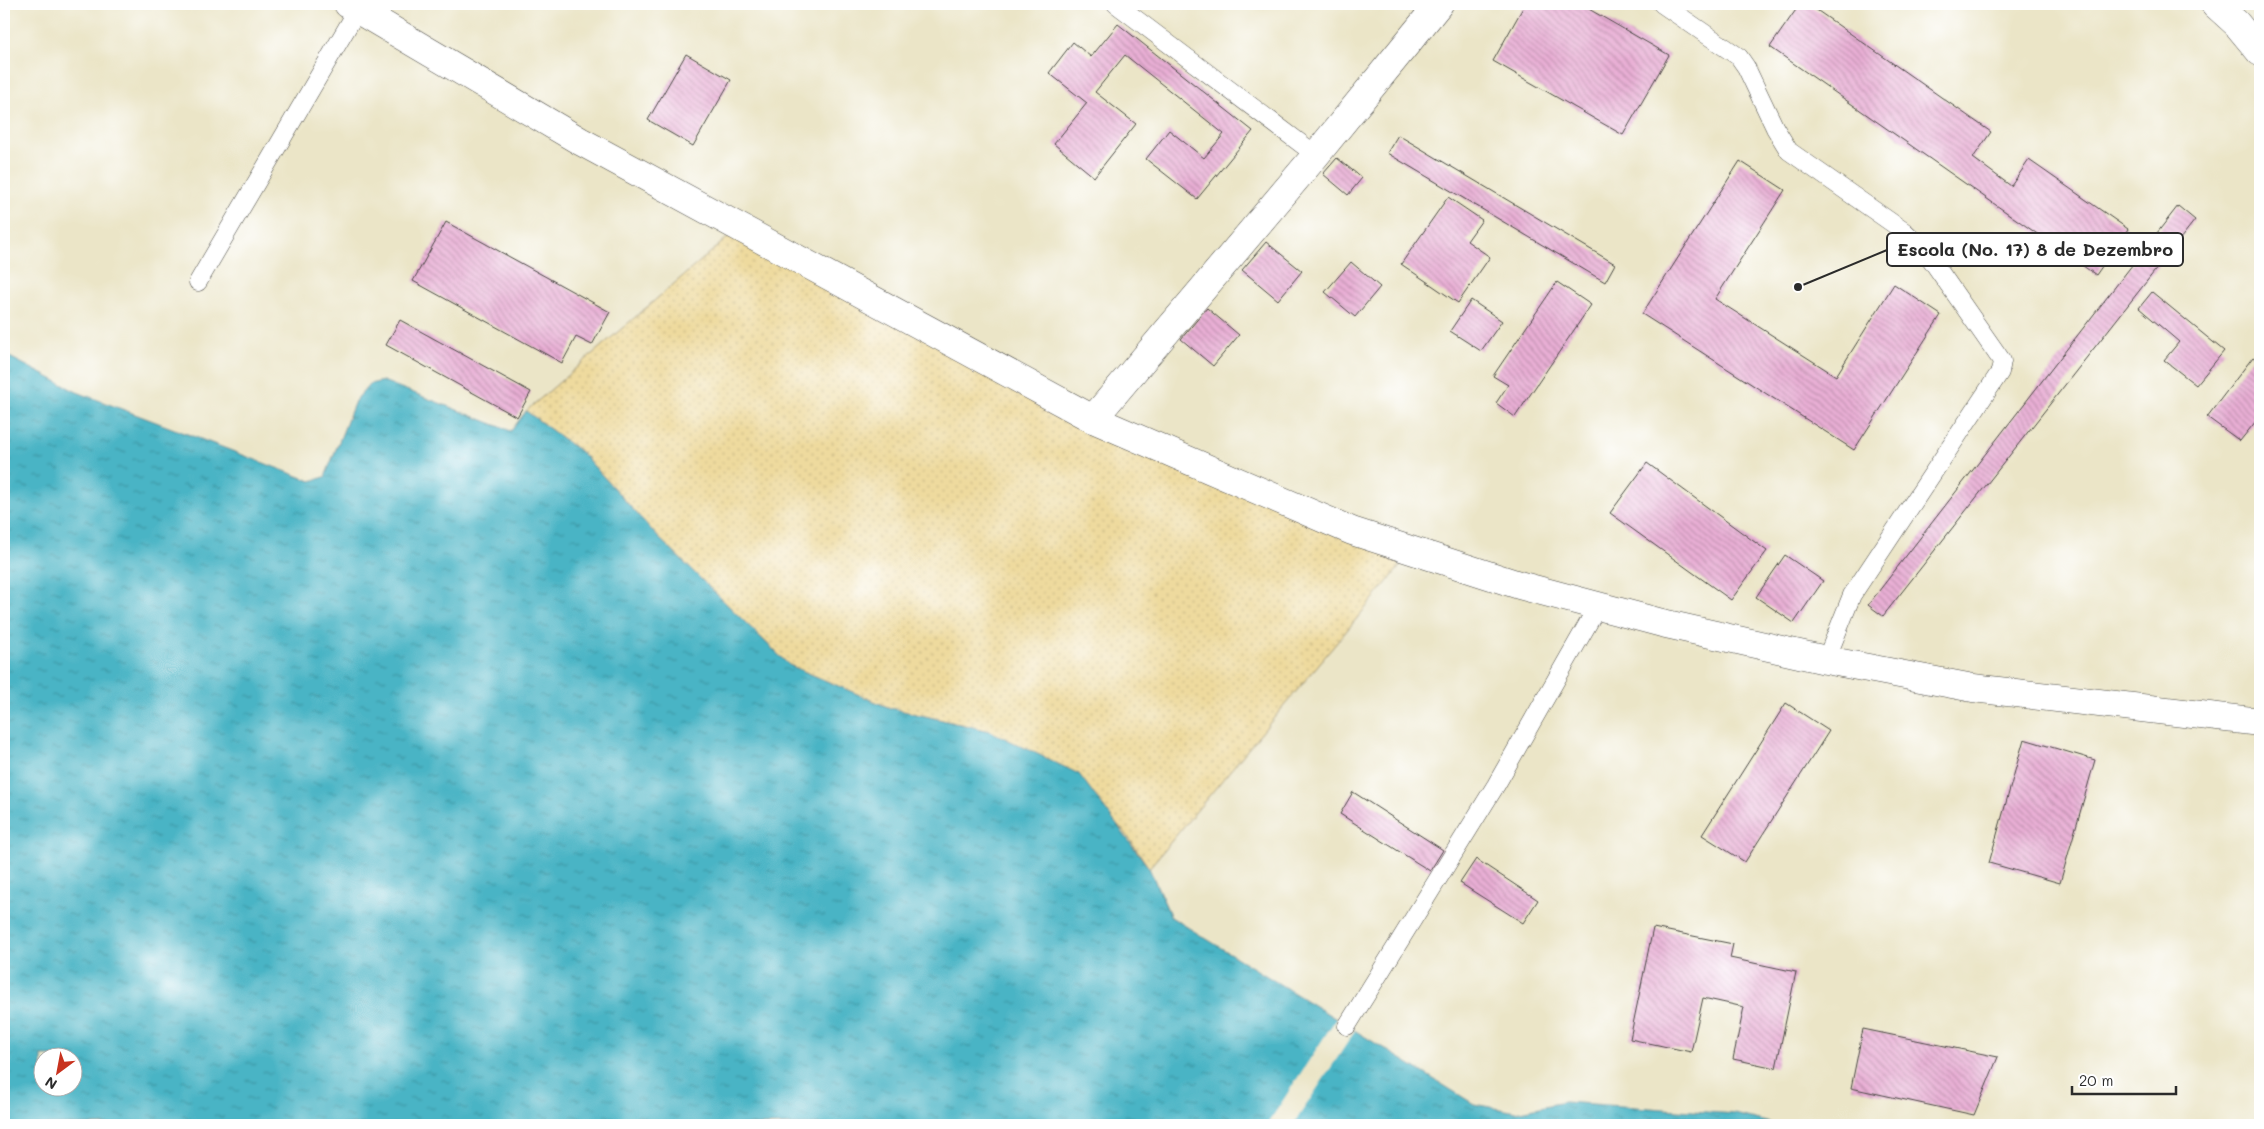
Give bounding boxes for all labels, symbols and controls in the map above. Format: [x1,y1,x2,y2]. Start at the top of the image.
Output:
callout: Escola (No. 17) 8 de Dezembro [1887,233,2183,266]
text: Escola (No. 17) 8 de Dezembro [1897,237,2173,261]
north arrow [32,1046,82,1096]
scale bar [2072,1064,2175,1096]
text: 20 m [2079,1070,2113,1090]
text: N [41,1073,60,1094]

